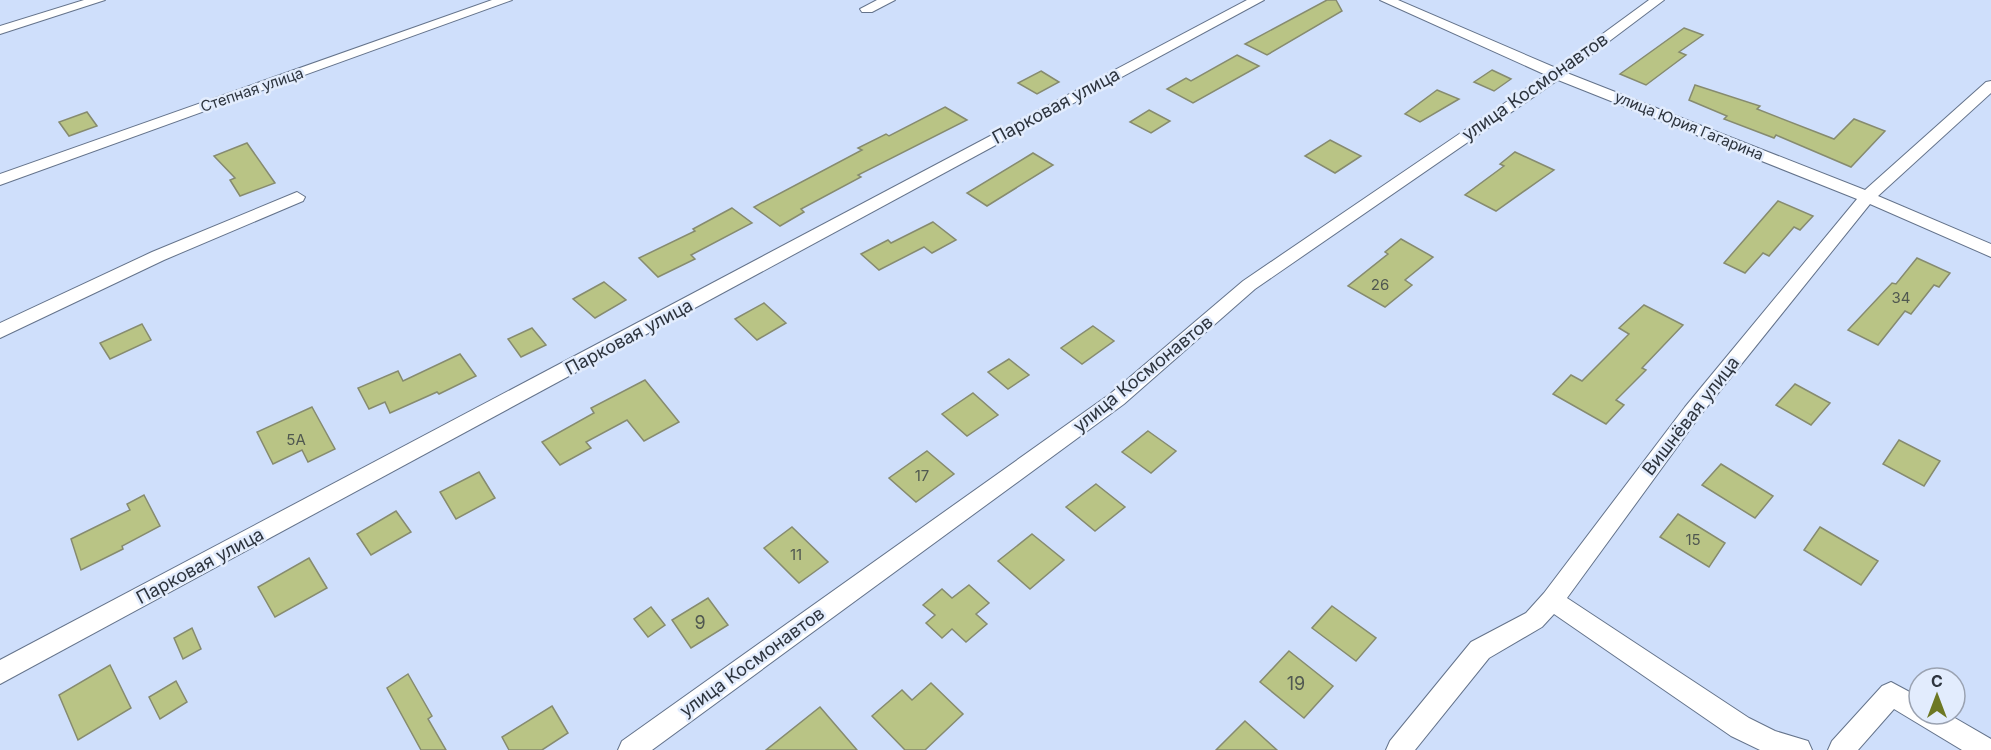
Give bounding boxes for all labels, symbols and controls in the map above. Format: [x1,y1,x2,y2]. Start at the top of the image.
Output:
street label: улица Космонавтов [1458,28,1612,145]
street label: Степная улица [198,63,306,116]
street label: Парковая улица [989,63,1123,148]
street label: улица Юрия Гагарина [1612,87,1766,164]
house number: 26 [1371,275,1389,294]
house number: 34 [1892,288,1910,307]
street label: Парковая улица [562,294,696,379]
street label: улица Космонавтов [1069,311,1217,436]
street label: Вишнёвая улица [1638,352,1743,479]
house number: 5А [286,430,306,449]
house number: 17 [915,466,929,485]
street label: Парковая улица [133,523,267,608]
house number: 15 [1685,530,1701,549]
house number: 11 [790,545,802,564]
street label: улица Космонавтов [675,602,828,721]
house number: 9 [694,612,706,633]
north arrow [1907,666,1967,726]
text: С [1931,671,1943,691]
house number: 19 [1287,673,1305,694]

